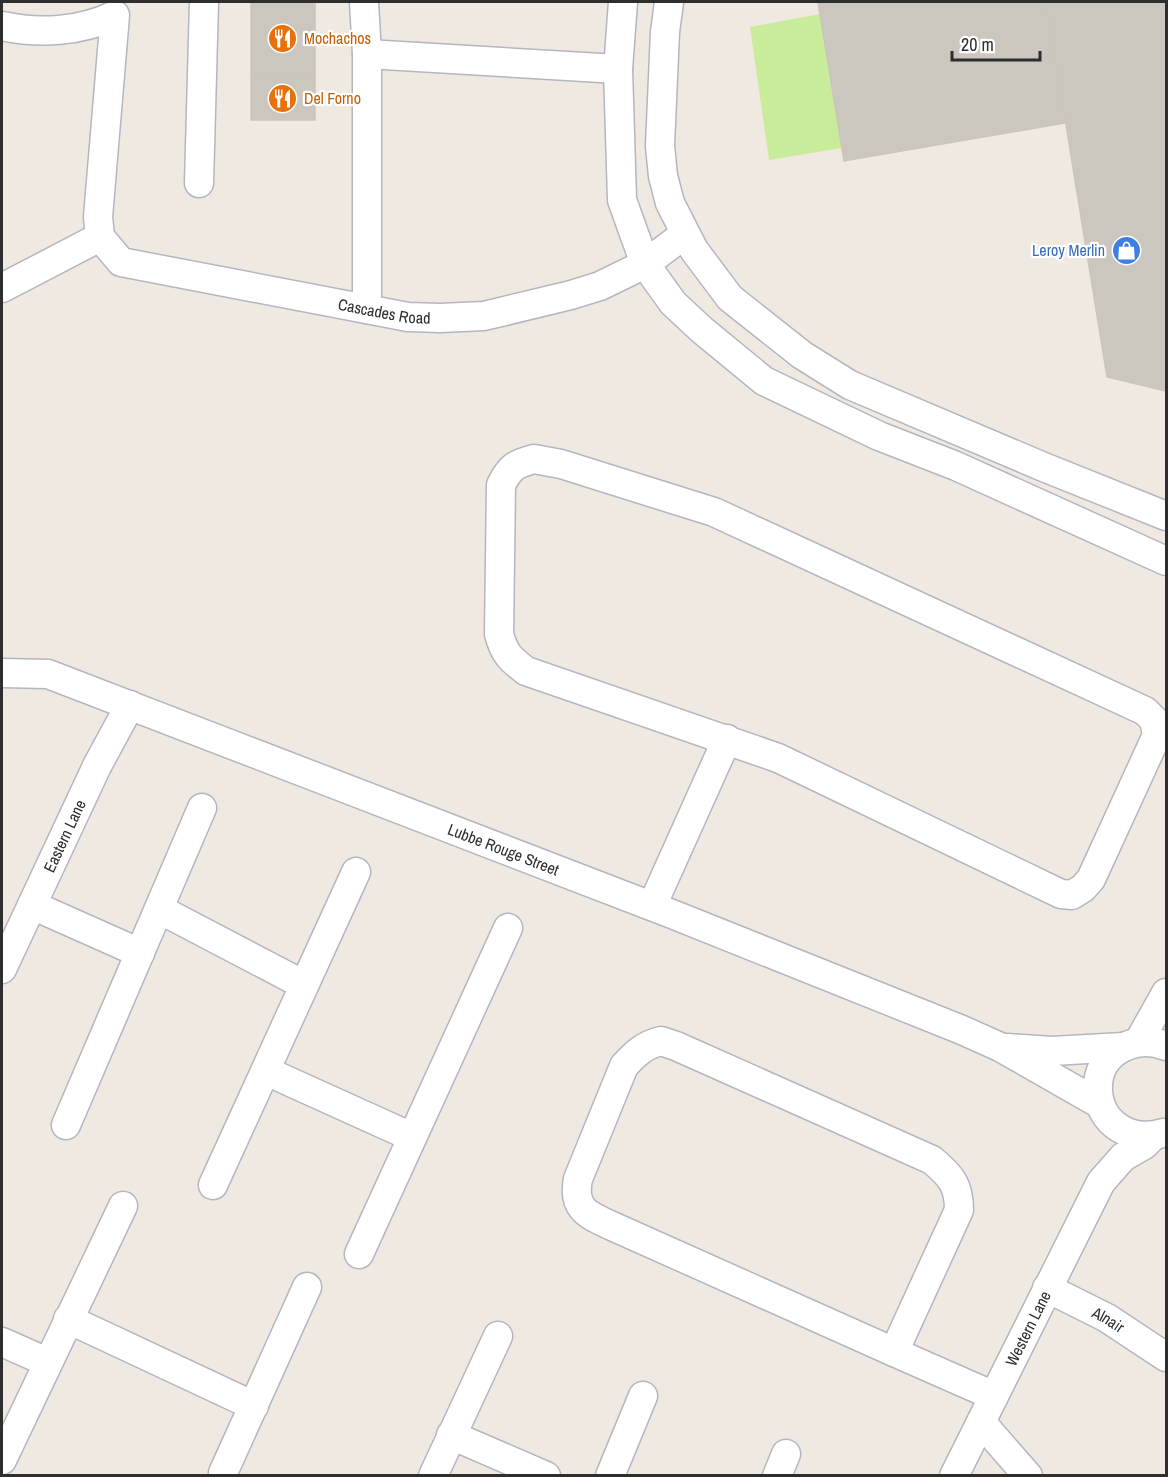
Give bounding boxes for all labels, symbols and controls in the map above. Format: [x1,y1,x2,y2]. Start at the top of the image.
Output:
restaurant icon: Mochachos [267,22,299,54]
scale bar [952,24,1040,62]
place label: Mochachos [304,27,371,49]
text: 20 m [961,32,994,57]
restaurant icon: Del Forno [267,82,299,114]
place label: Del Forno [304,87,361,109]
shop icon: Leroy Merlin [1110,234,1142,266]
place label: Leroy Merlin [1032,239,1105,261]
street label: Cascades Road [336,293,431,329]
street label: Eastern Lane [38,796,91,876]
street label: Lubbe Rouge Street [445,818,563,881]
street label: Western Lane [1000,1287,1056,1370]
street label: Alnair [1088,1301,1129,1338]

